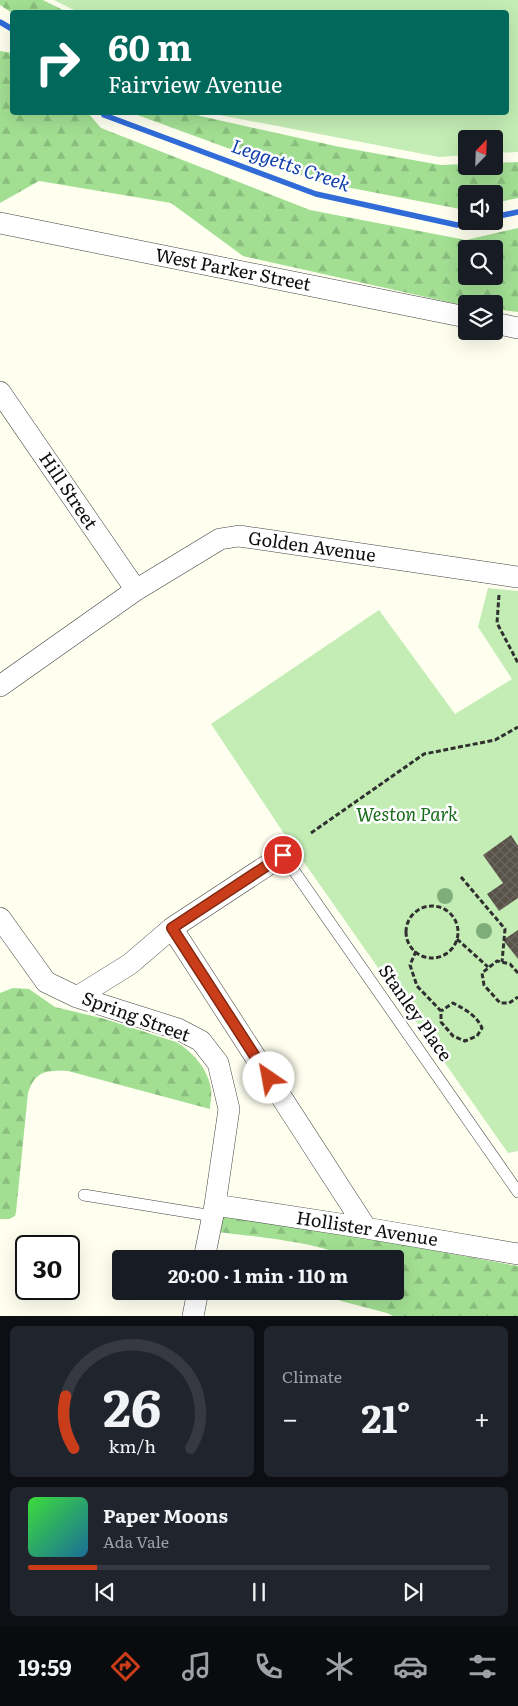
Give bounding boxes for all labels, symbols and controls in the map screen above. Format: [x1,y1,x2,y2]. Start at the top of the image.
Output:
text: 60 m [108,20,192,72]
icon: right [25,30,90,95]
text: Fairview Avenue [108,67,282,100]
north arrow [458,130,502,175]
map controls [458,130,503,340]
water label: Leggetts Creek [228,131,355,198]
button: sound [458,185,503,230]
street label: West Parker Street [153,240,314,297]
button: search [458,240,503,285]
button: layers [458,295,503,340]
street label: Hill Street [33,446,106,535]
street label: Golden Avenue [247,523,378,568]
park label: Weston Park [356,800,458,827]
pin [262,834,304,876]
icon: arrive [269,841,297,869]
street label: Stanley Place [373,958,460,1066]
street label: Spring Street [79,984,195,1048]
position arrow [242,1051,294,1103]
street label: Hollister Avenue [295,1203,440,1252]
speed limit sign: 30 [15,1235,80,1300]
text: 20:00 · 1 min · 110 m [168,1261,348,1289]
text: Climate [282,1364,342,1388]
text: 26 [103,1366,161,1443]
text: 21° [361,1388,411,1445]
text: − [282,1396,298,1438]
text: + [474,1396,490,1438]
text: km/h [108,1432,156,1459]
text: Paper Moons [103,1501,228,1529]
text: Ada Vale [103,1529,169,1553]
icon: previous [91,1578,119,1606]
icon: pause [245,1578,273,1606]
icon: next [399,1578,427,1606]
icon: directions [108,1649,143,1684]
icon: music [179,1649,214,1684]
icon: phone [251,1649,286,1684]
icon: climate [322,1649,357,1684]
icon: car [393,1649,428,1684]
icon: filters [465,1649,500,1684]
text: 19:59 [18,1650,72,1683]

